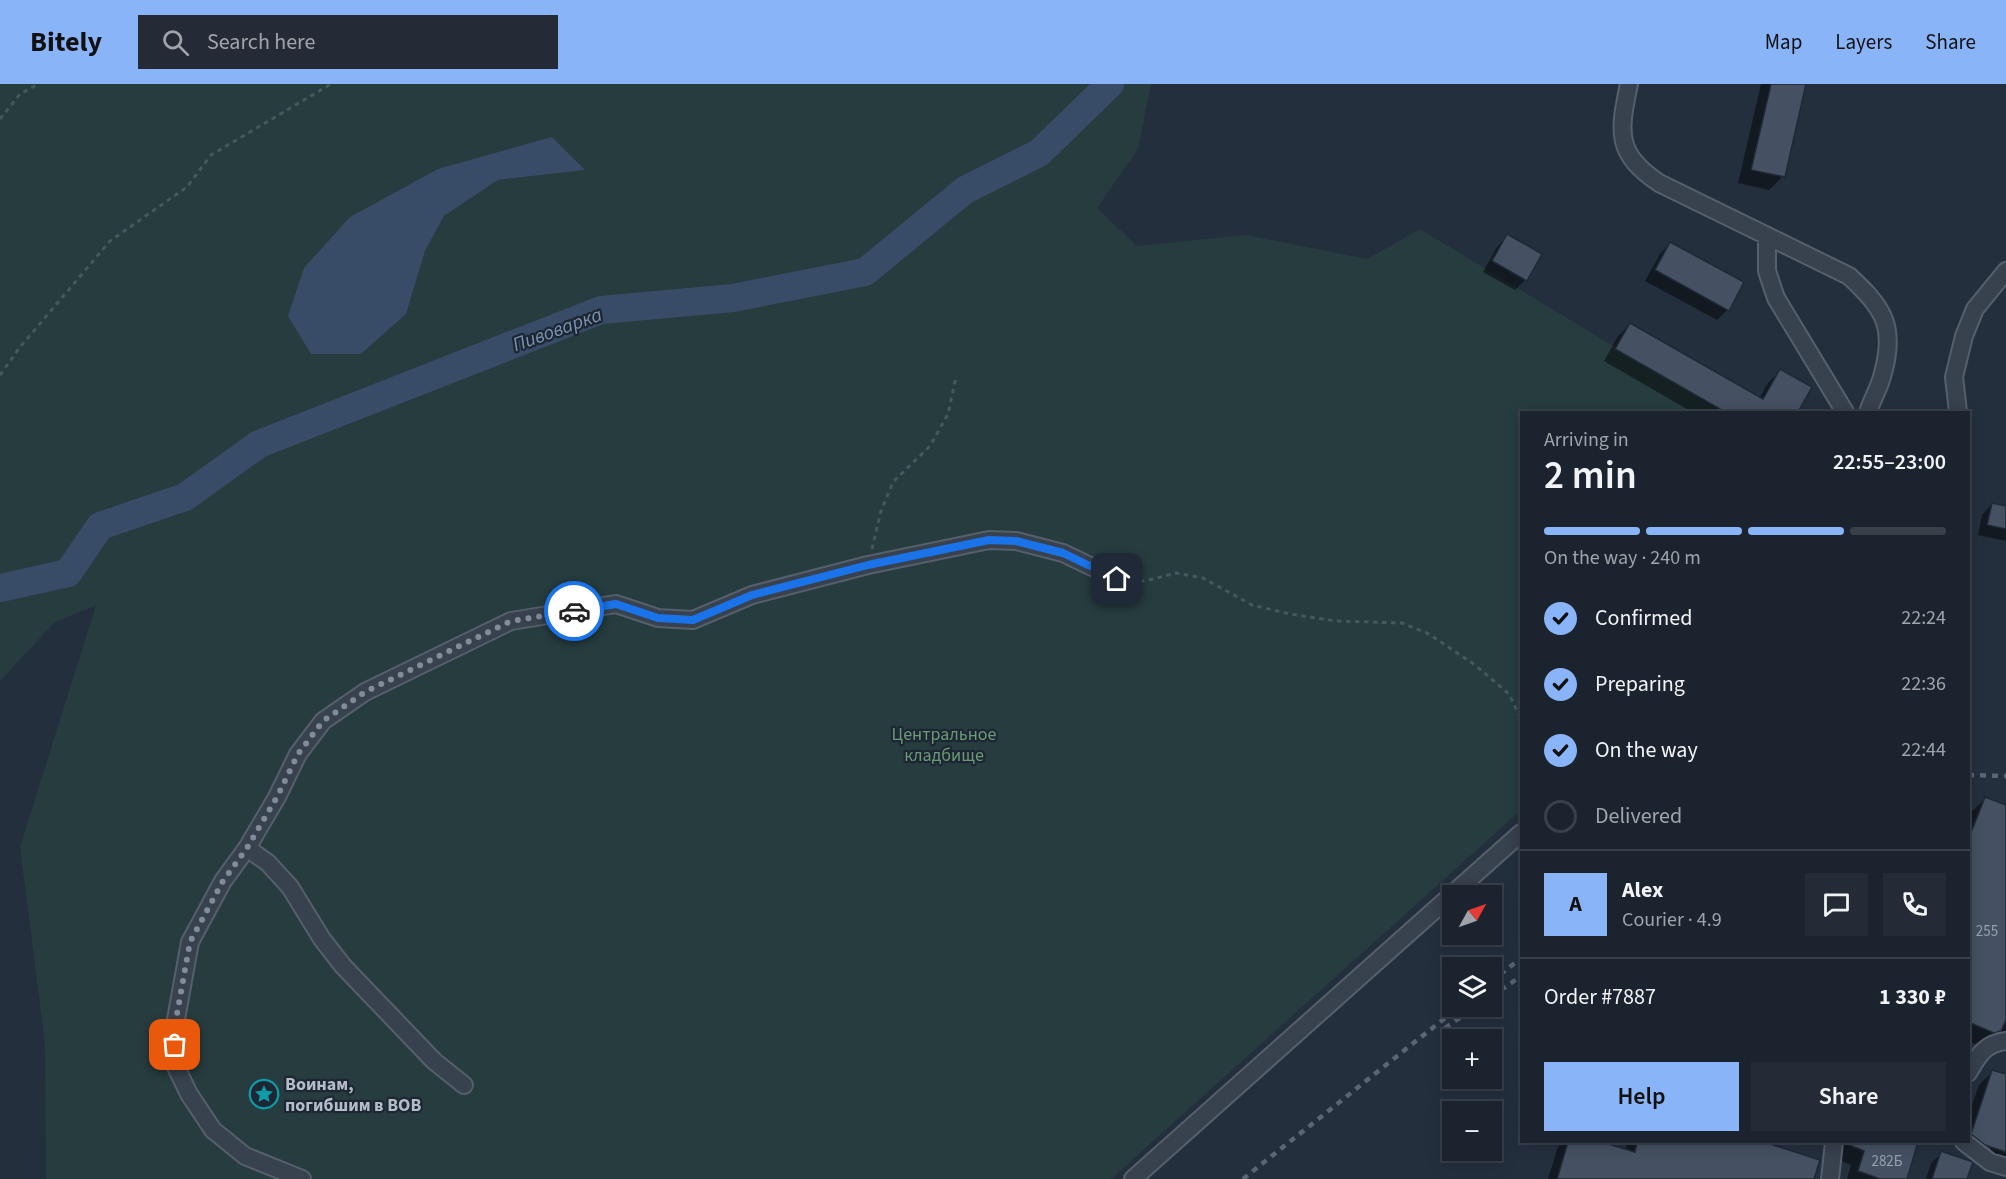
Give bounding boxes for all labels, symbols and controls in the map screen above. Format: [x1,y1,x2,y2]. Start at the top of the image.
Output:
search box [138,15,558,69]
text: Bitely [30,22,102,62]
icon: search [159,26,192,59]
text: Search here [207,26,315,58]
text: Map [1765,27,1802,57]
text: Layers [1835,27,1892,57]
text: Share [1925,27,1976,57]
water label: Пивоварка [509,301,606,359]
text: Arriving in [1544,426,1629,454]
text: 22:55–23:00 [1833,446,1946,478]
text: 2 min [1544,448,1637,504]
text: On the way · 240 m [1544,544,1701,572]
pin [1091,553,1142,604]
icon: home [1100,562,1133,595]
courier [544,581,604,641]
icon: car [558,595,591,628]
icon: check [1544,602,1577,635]
text: Confirmed [1595,602,1692,634]
text: 22:24 [1901,604,1946,632]
icon: check [1544,668,1577,701]
text: Preparing [1595,668,1685,700]
text: 22:36 [1901,670,1946,698]
park label: Центральное кладбище [891,722,997,768]
icon: check [1544,734,1577,767]
text: On the way [1595,734,1698,766]
text: 22:44 [1901,736,1946,764]
text: Delivered [1595,800,1682,832]
button: chat [1805,873,1868,936]
button: phone [1883,873,1946,936]
text: Alex [1622,874,1663,906]
north arrow [1442,885,1502,945]
map controls [1442,885,1502,1161]
text: A [1569,888,1582,920]
text: Courier · 4.9 [1622,906,1722,934]
house number: 255 [1976,921,1998,942]
button: layers [1442,957,1502,1017]
text: Order #7887 [1544,981,1656,1013]
text: 1 330 ₽ [1879,981,1946,1013]
pin [149,1019,200,1070]
icon: bag [158,1028,191,1061]
button: + [1442,1029,1502,1089]
button: Help [1544,1062,1739,1131]
button: Share [1751,1062,1946,1131]
place label: Воинам, погибшим в ВОВ [285,1072,421,1118]
place icon: Воинам, погибшим в ВОВ [248,1078,280,1110]
button: − [1442,1101,1502,1161]
house number: 282Б [1871,1151,1903,1172]

